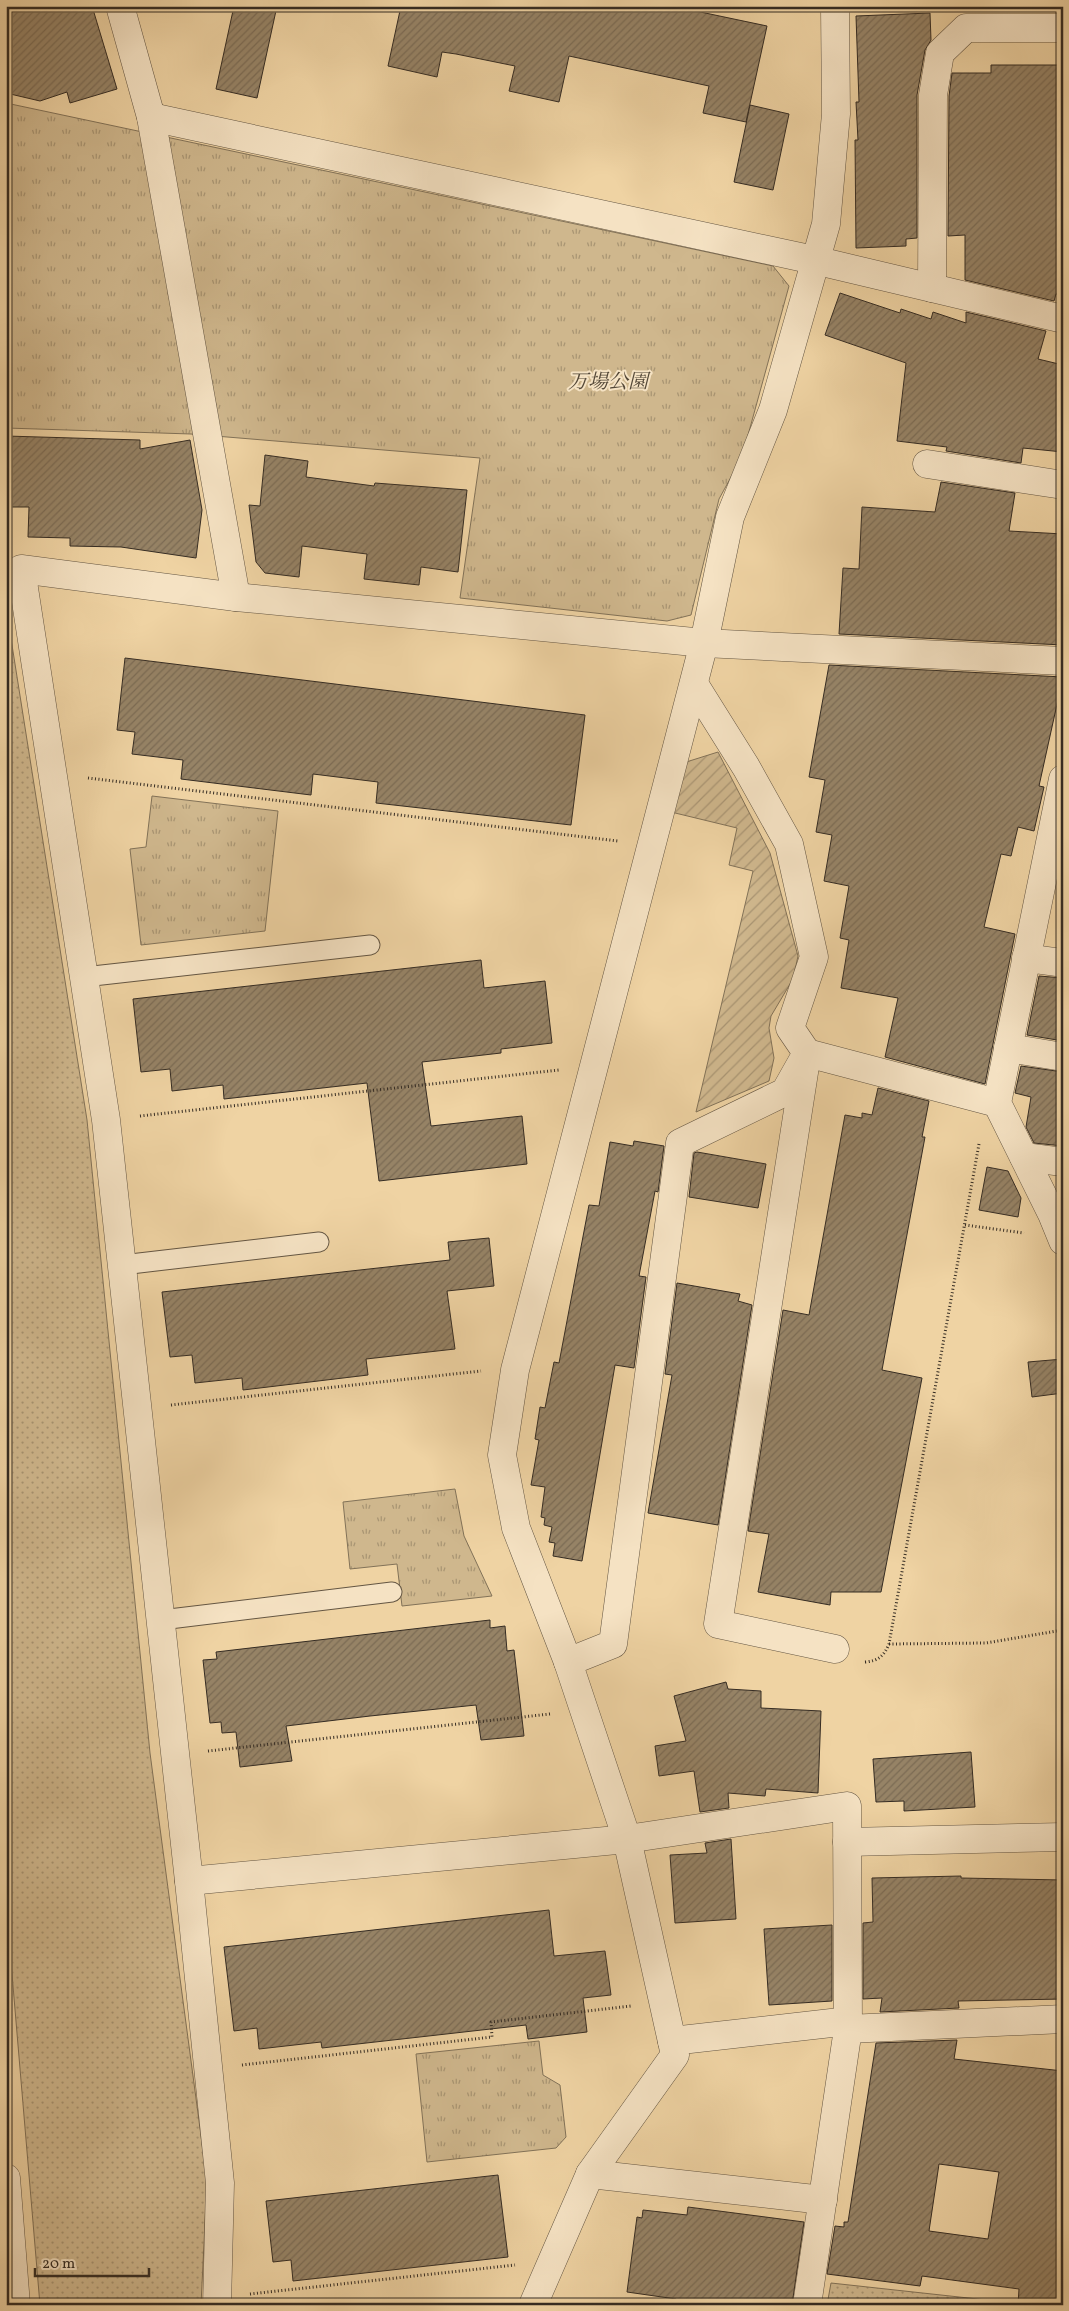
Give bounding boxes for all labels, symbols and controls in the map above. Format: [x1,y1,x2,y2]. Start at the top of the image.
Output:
park label: 万場公園 [568,369,651,397]
scale bar [35,2246,149,2278]
text: 20 m [42,2254,75,2275]

